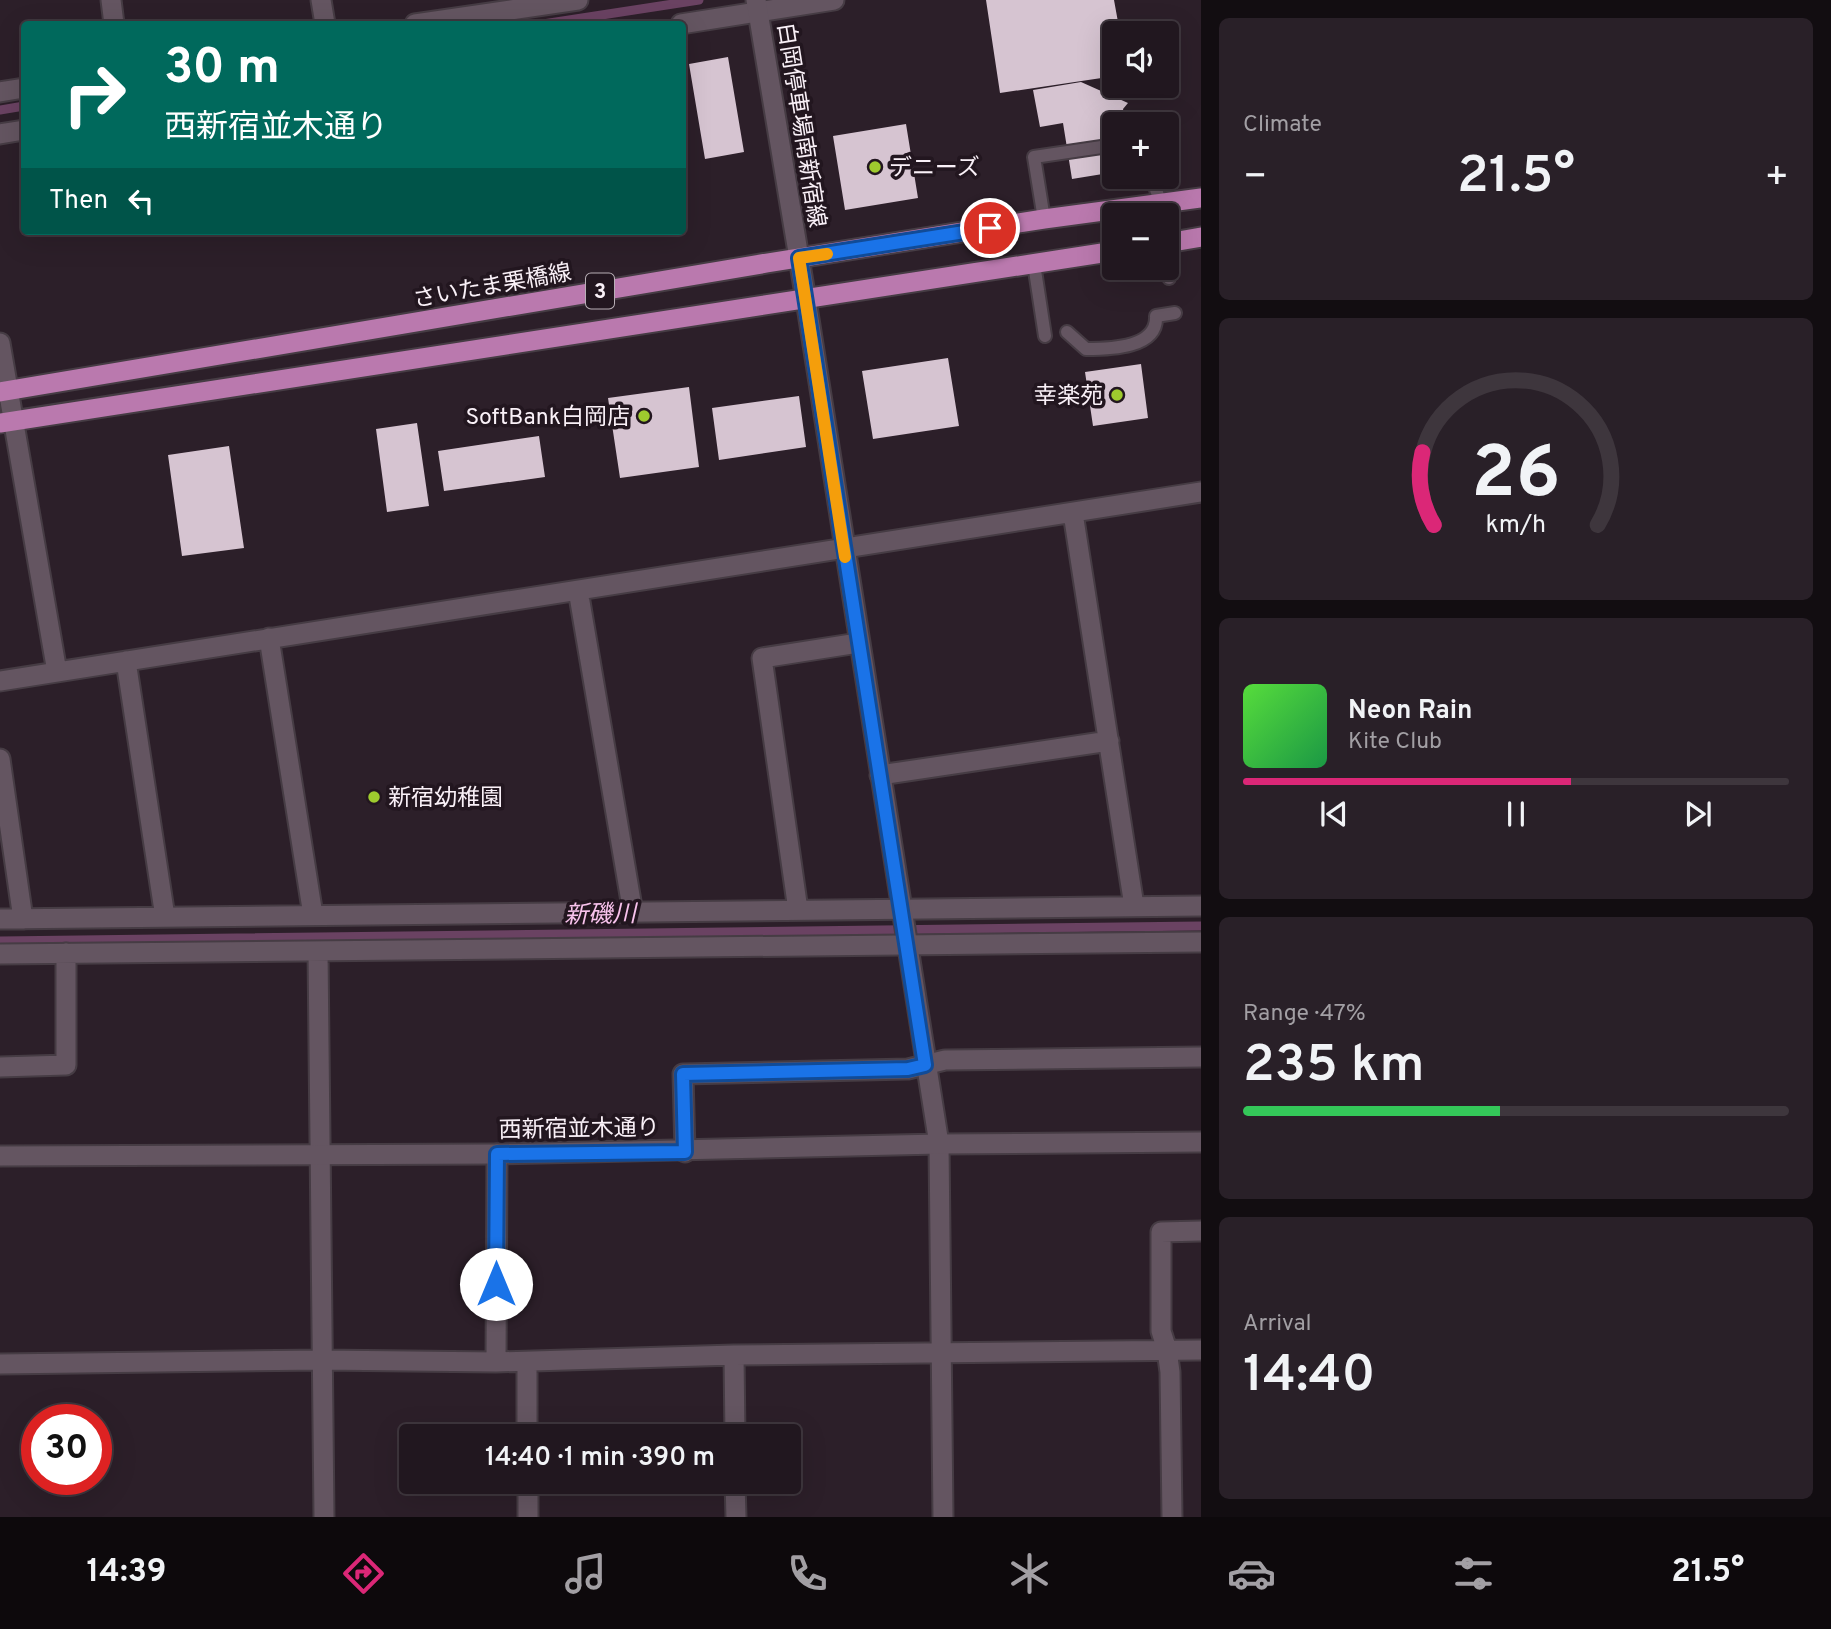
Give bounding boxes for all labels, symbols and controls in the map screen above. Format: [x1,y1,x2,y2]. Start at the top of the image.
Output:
street label: 白岡停車場南新宿線 [769,21,830,230]
map controls [1102,21,1179,280]
button: sound [1102,21,1179,98]
text: 30 m [164,39,280,101]
icon: right [49,49,140,140]
text: 西新宿並木通り [164,109,388,149]
text: Climate [1243,111,1322,140]
button: + [1102,112,1179,189]
text: 21.5° [1457,145,1575,211]
text: − [1243,154,1268,203]
text: + [1764,154,1789,203]
place label: デニーズ [889,155,980,184]
marker: デニーズ [867,159,883,175]
icon: left [122,182,160,220]
text: Then [49,185,108,218]
pin [960,198,1020,258]
button: − [1102,203,1179,280]
icon: arrive [971,209,1009,247]
street label: さいたま栗橋線 [411,259,574,316]
road number: 3 [586,274,614,308]
place label: 幸楽苑 [1034,383,1103,412]
marker: 幸楽苑 [1109,387,1125,403]
place label: SoftBank白岡店 [466,404,630,433]
marker: SoftBank白岡店 [636,408,652,424]
text: 26 [1471,431,1561,523]
text: km/h [1486,509,1546,541]
text: Neon Rain [1348,695,1473,728]
text: Kite Club [1348,728,1442,757]
place label: 新宿幼稚園 [388,785,503,814]
marker: 新宿幼稚園 [366,789,382,805]
icon: previous [1315,795,1353,833]
icon: pause [1497,795,1535,833]
icon: next [1679,795,1717,833]
water label: 新磯川 [564,900,639,932]
text: Range · 47% [1243,1000,1366,1029]
text: 235 km [1243,1034,1425,1100]
street label: 西新宿並木通り [498,1115,660,1146]
position arrow [459,1247,533,1321]
text: Arrival [1243,1310,1312,1339]
text: 14:40 [1243,1344,1375,1410]
speed limit sign: 30 [21,1404,112,1495]
text: 14:40 · 1 min · 390 m [485,1442,715,1475]
icon: directions [339,1549,388,1598]
icon: music [561,1549,610,1598]
icon: phone [783,1549,832,1598]
icon: climate [1005,1549,1054,1598]
icon: car [1227,1549,1276,1598]
icon: filters [1449,1549,1498,1598]
text: 14:39 [86,1553,166,1593]
text: 21.5° [1671,1553,1744,1593]

